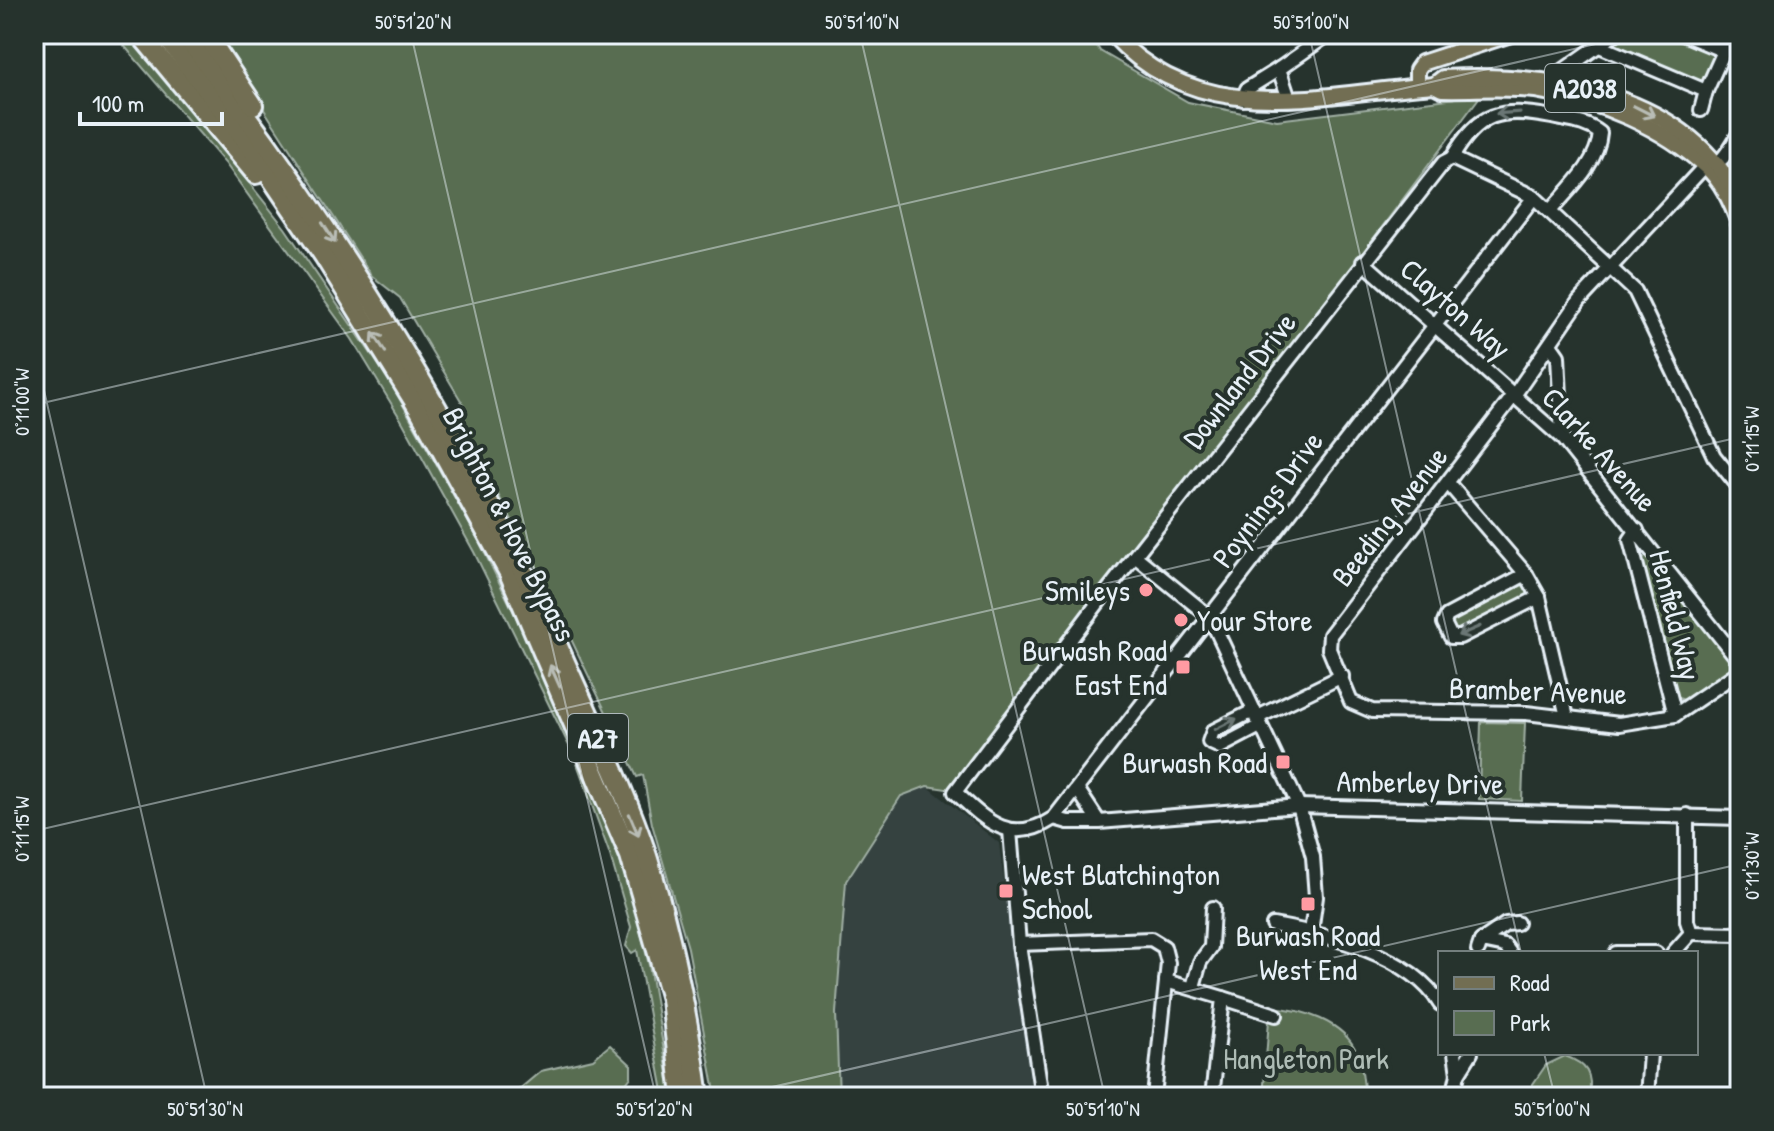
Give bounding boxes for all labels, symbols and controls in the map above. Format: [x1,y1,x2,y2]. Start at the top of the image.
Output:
text: 50°51'20"N [375,8,451,35]
text: 50°51'10"N [825,8,899,35]
text: 50°51'00"N [1273,8,1349,35]
road number: A2038 [1545,64,1625,112]
scale bar [80,76,222,126]
text: 100 m [92,87,144,119]
one-way arrow [1632,104,1656,119]
one-way arrow [1495,106,1522,121]
one-way arrow [321,221,337,243]
street label: Clayton Way [1392,249,1520,367]
street label: Downland Drive [1173,304,1305,456]
one-way arrow [370,332,387,354]
text: 0°11'00"W [8,367,35,436]
street label: Clarke Avenue [1533,378,1667,520]
street label: Brighton & Hove Bypass [434,400,586,648]
text: 0°11'15"W [1738,406,1765,472]
street label: Poynings Drive [1202,423,1332,575]
street label: Beeding Avenue [1322,438,1456,594]
street label: Henfield Way [1641,546,1711,684]
place label: Smileys [1045,570,1130,610]
marker: Smileys [1137,581,1155,599]
place label: Your Store [1197,600,1313,640]
marker: Your Store [1172,611,1190,629]
one-way arrow [1458,625,1482,640]
place label: Burwash Road East End [1022,630,1167,704]
marker: Burwash Road East End [1174,658,1192,676]
one-way arrow [547,665,562,689]
street label: Bramber Avenue [1448,667,1628,713]
road number: A27 [568,714,628,762]
one-way arrow [1214,716,1238,731]
place label: Burwash Road [1122,742,1267,782]
marker: Burwash Road [1274,753,1292,771]
street label: Amberley Drive [1336,761,1504,803]
text: 0°11'15"W [8,796,35,862]
one-way arrow [628,812,643,837]
text: 0°11'30"W [1738,831,1765,900]
place label: West Blatchington School [1022,854,1220,928]
marker: West Blatchington School [997,882,1015,900]
marker: Burwash Road West End [1299,895,1317,913]
place label: Burwash Road West End [1236,915,1381,989]
legend [1438,951,1698,1055]
text: Road [1510,966,1549,998]
text: Park [1510,1006,1550,1038]
park label: Hangleton Park [1223,1038,1389,1078]
text: 50°51'30"N [167,1095,243,1122]
text: 50°51'20"N [616,1095,692,1122]
text: 50°51'10"N [1066,1095,1140,1122]
text: 50°51'00"N [1514,1095,1590,1122]

